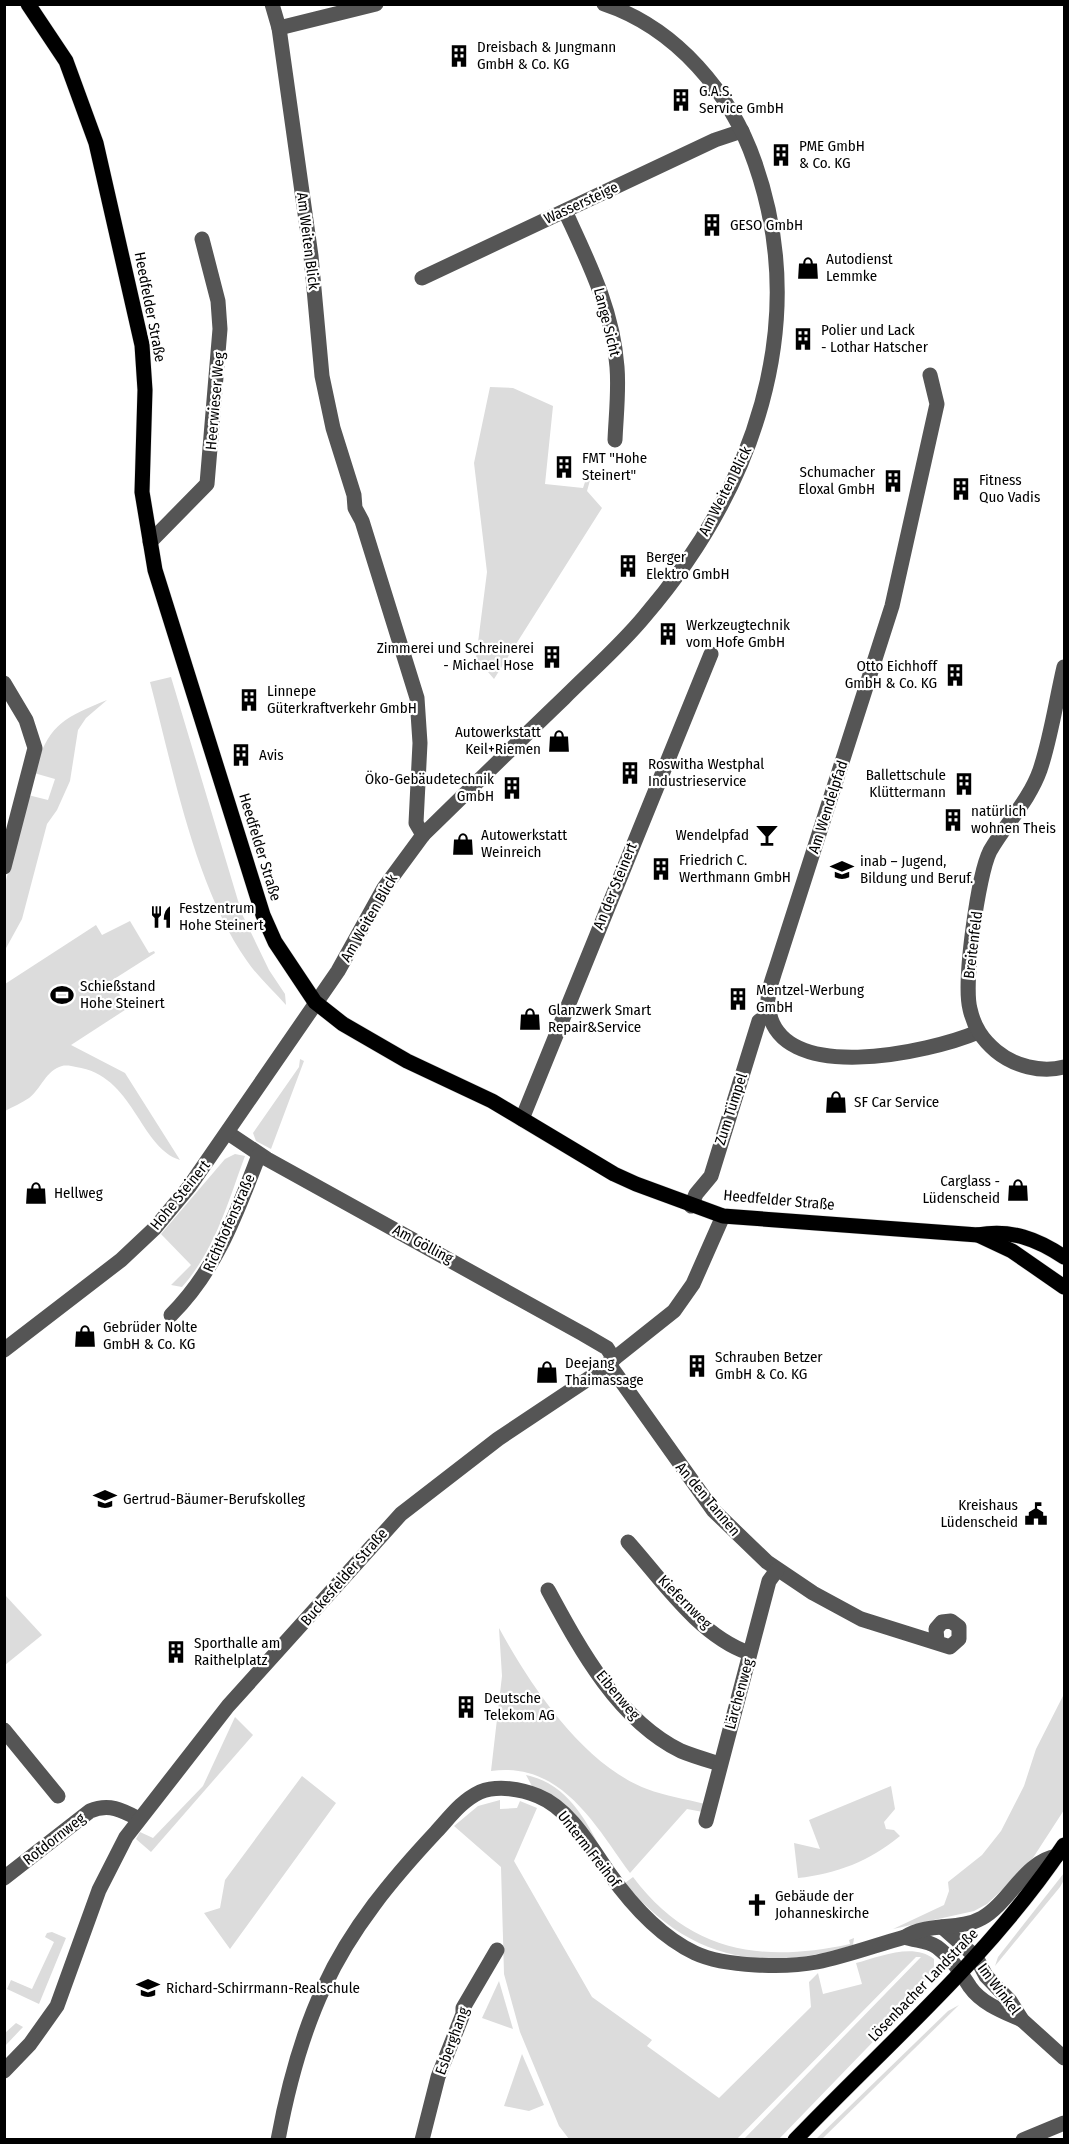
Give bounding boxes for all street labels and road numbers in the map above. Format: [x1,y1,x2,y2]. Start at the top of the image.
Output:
street label: Wassersteige [541,178,621,228]
street label: Am Weiten Blick [293,191,323,291]
street label: Heedfelder Straße [130,250,170,364]
street label: Lange Sicht [590,286,624,358]
street label: Heerwieser Weg [202,351,228,451]
street label: Am Weiten Blick [695,443,755,539]
street label: Am Wendelpfad [805,758,851,856]
street label: Heedfelder Straße [235,791,285,903]
street label: An der Steinert [589,840,641,932]
street label: Am Weiten Blick [337,871,401,965]
street label: Breitenfeld [960,910,986,980]
street label: Zum Tümpel [711,1071,751,1147]
street label: Hohe Steinert [146,1156,214,1234]
street label: Richthofenstraße [199,1171,259,1275]
street label: Heedfelder Straße [723,1186,835,1214]
street label: Am Gölling [390,1221,456,1267]
street label: An den Tannen [672,1458,744,1540]
street label: Buckesfelder Straße [297,1525,391,1629]
street label: Kiefernweg [654,1571,716,1633]
street label: Lärchenweg [721,1657,757,1731]
street label: Eibenweg [592,1667,644,1723]
street label: Unterm Freihof [554,1807,625,1892]
street label: Rotdornweg [19,1809,89,1869]
street label: Lösenbacher Landstraße [864,1925,982,2045]
street label: Im Winkel [974,1960,1024,2018]
street label: Esberghang [431,2005,473,2077]

